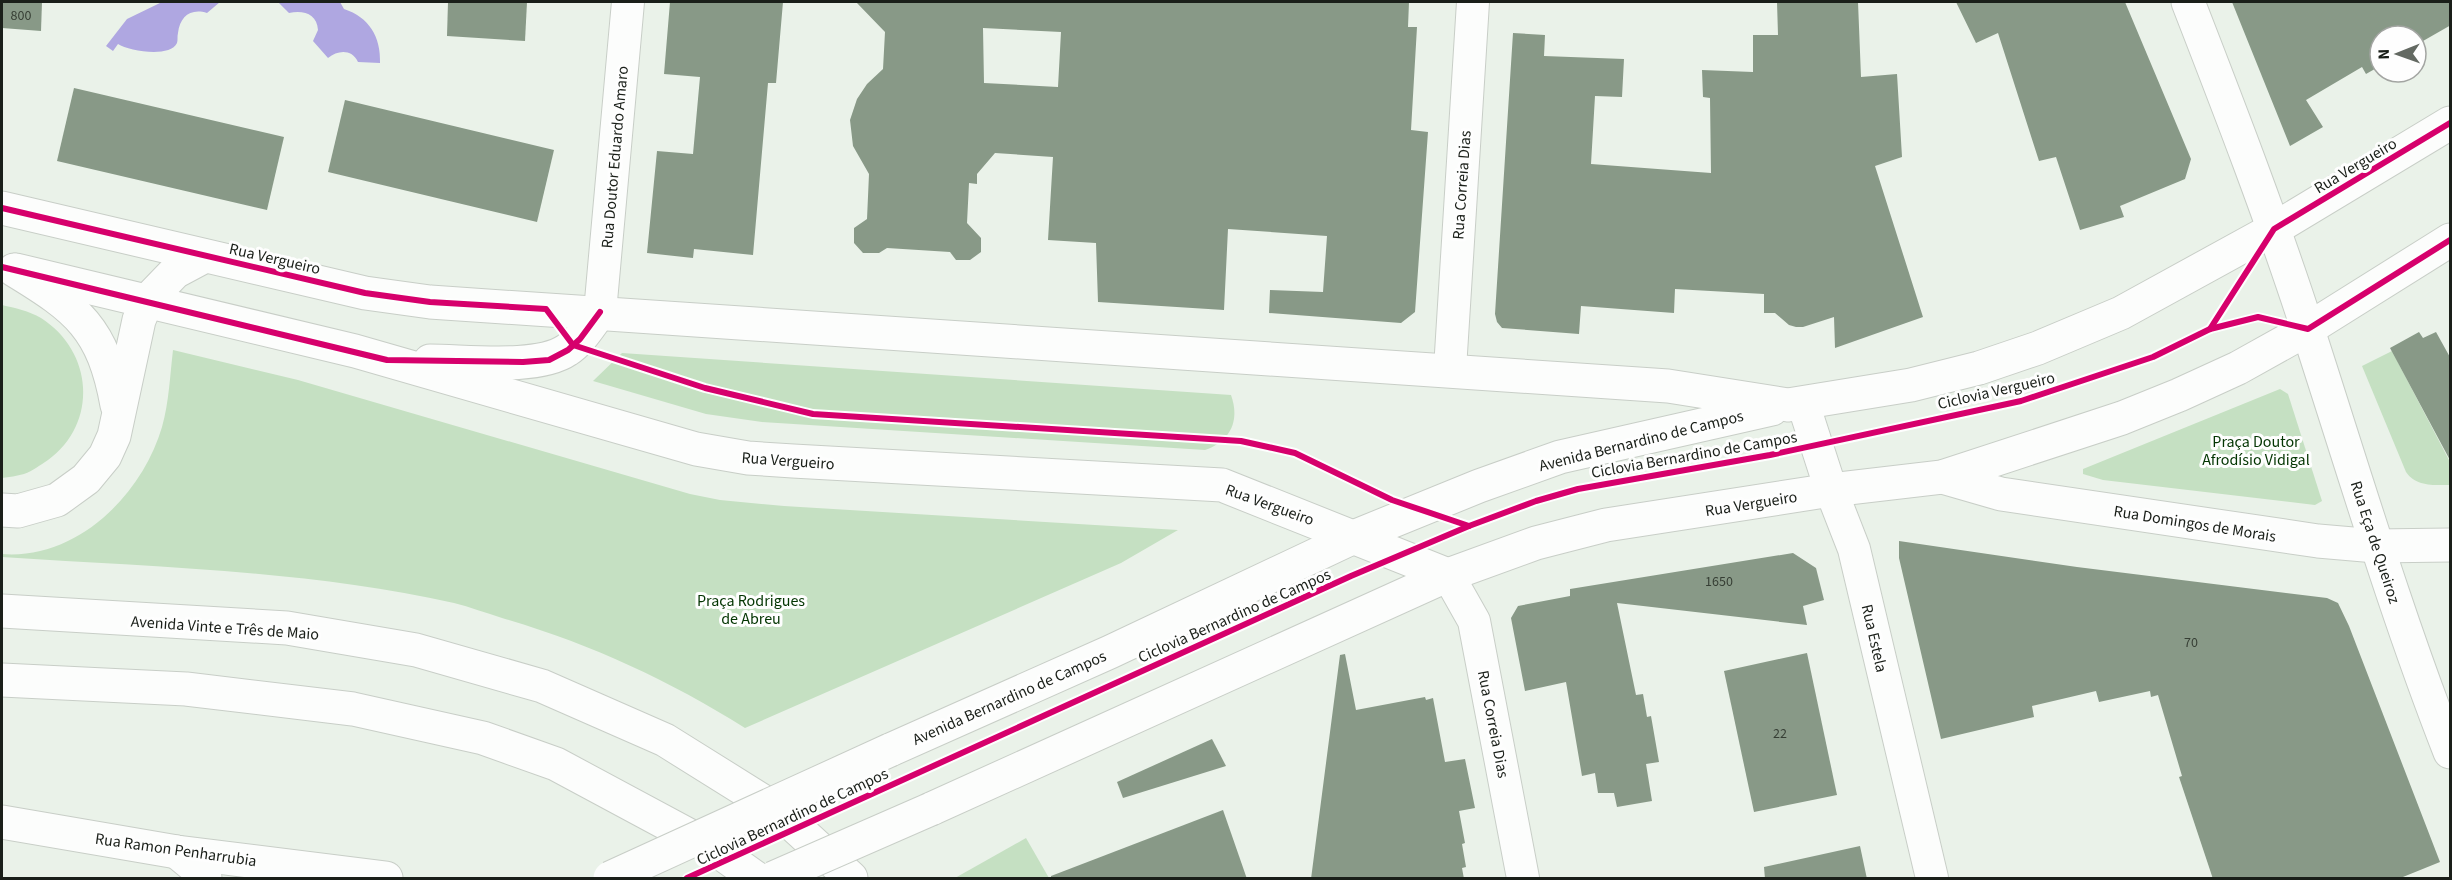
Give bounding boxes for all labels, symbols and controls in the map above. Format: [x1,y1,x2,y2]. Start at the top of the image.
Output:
house number: 800 [11,6,31,26]
north arrow [2368,24,2428,84]
text: N [2373,49,2395,60]
street label: Rua Doutor Eduardo Amaro [596,65,634,249]
street label: Rua Correia Dias [1447,129,1477,240]
street label: Rua Vergueiro [2310,132,2401,199]
street label: Rua Vergueiro [227,238,323,280]
street label: Ciclovia Vergueiro [1935,367,2057,415]
street label: Avenida Bernardino de Campos [1537,405,1746,477]
street label: Ciclovia Bernardino de Campos [1589,426,1799,484]
park label: Praça Doutor Afrodísio Vidigal [2202,431,2310,471]
street label: Rua Vergueiro [741,447,835,475]
street label: Rua Eça de Queiroz [2345,478,2405,607]
street label: Rua Vergueiro [1222,479,1317,531]
street label: Rua Vergueiro [1703,486,1799,522]
street label: Rua Domingos de Morais [2112,500,2278,548]
street label: Ciclovia Bernardino de Campos [1134,563,1335,668]
house number: 1650 [1705,572,1733,592]
park label: Praça Rodrigues de Abreu [697,590,805,630]
street label: Rua Estela [1856,602,1893,674]
street label: Avenida Vinte e Três de Maio [130,610,320,646]
house number: 70 [2184,633,2198,653]
street label: Avenida Bernardino de Campos [909,645,1110,751]
street label: Rua Correia Dias [1472,668,1514,780]
house number: 22 [1773,724,1787,744]
street label: Ciclovia Bernardino de Campos [693,763,892,871]
street label: Rua Ramon Penharrubia [94,828,258,872]

